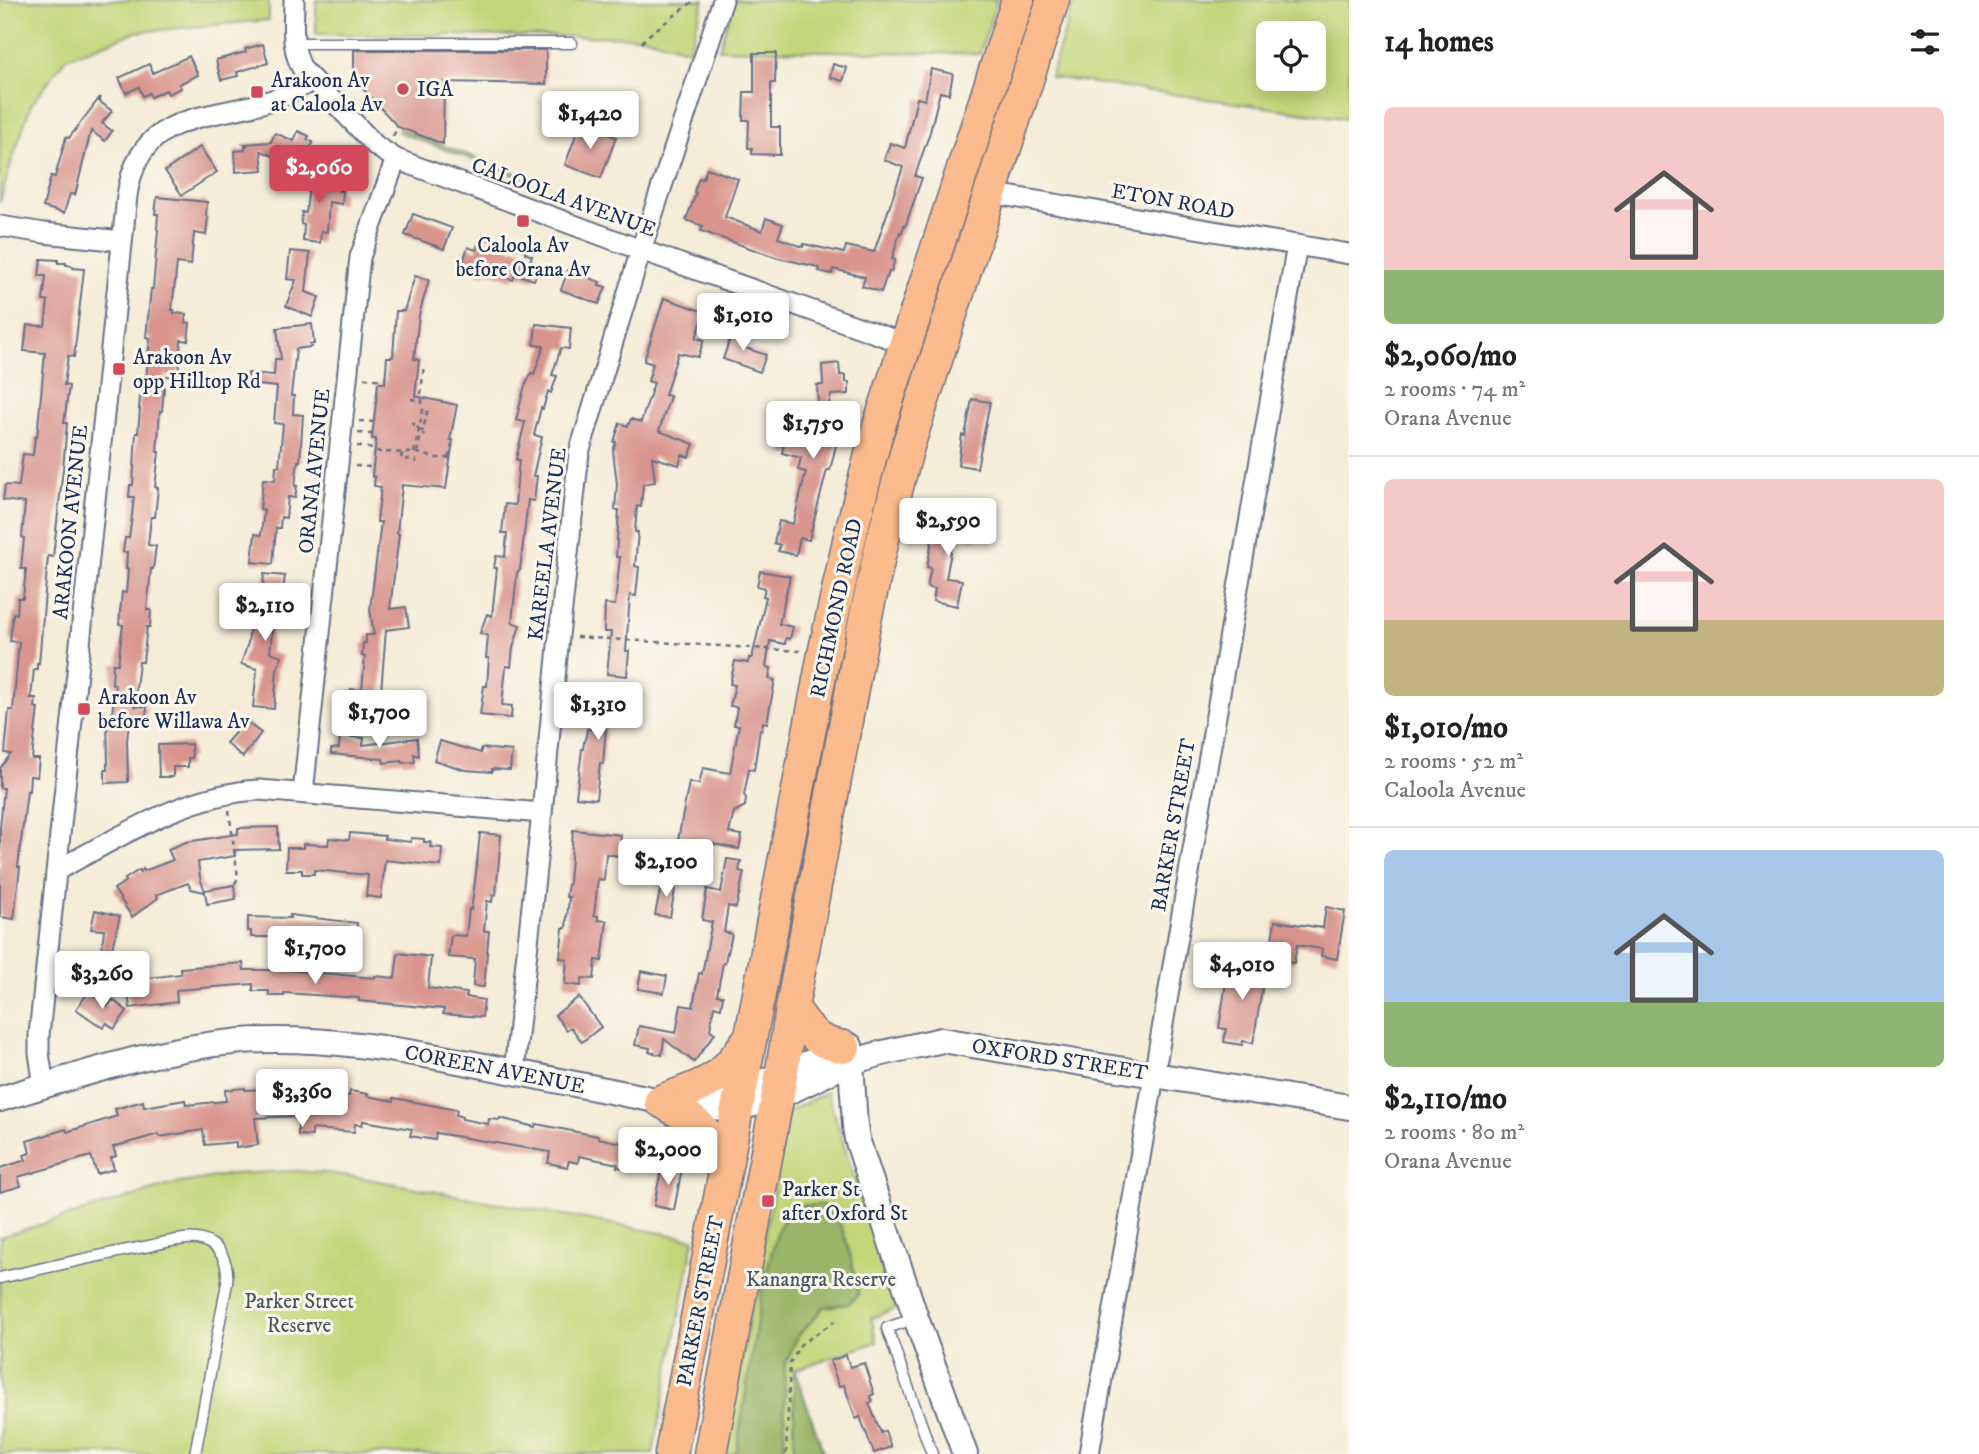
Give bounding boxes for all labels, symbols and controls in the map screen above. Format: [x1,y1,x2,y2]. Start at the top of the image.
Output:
map controls [1256,21,1326,91]
button: locate [1256,21,1326,91]
icon: filters [1906,23,1944,61]
text: 14 homes [1384,24,1494,61]
place label: Arakoon Av at Caloola Av [271,68,383,118]
place label: IGA [417,77,454,103]
marker: IGA [395,81,411,97]
marker: Arakoon Av at Caloola Av [249,84,265,100]
pin: $1,420 [533,92,647,151]
text: $1,420 [558,99,622,128]
pin: $2,060 [262,146,376,205]
street label: CALOOLA AVENUE [468,152,660,243]
icon: home [1601,152,1727,278]
text: $2,060 [285,153,353,182]
street label: ETON ROAD [1109,178,1236,226]
marker: Caloola Av before Orana Av [515,213,531,229]
place label: Caloola Av before Orana Av [456,233,591,283]
pin: $1,010 [686,294,800,353]
text: $1,010 [713,301,773,330]
text: $2,060/mo [1384,338,1517,375]
place label: Arakoon Av opp Hilltop Rd [133,345,261,395]
marker: Arakoon Av opp Hilltop Rd [111,361,127,377]
text: 2 rooms · 74 m² [1384,375,1525,404]
street label: ORANA AVENUE [293,387,337,555]
pin: $1,750 [756,402,870,461]
text: Orana Avenue [1384,404,1512,433]
text: $1,750 [782,409,844,438]
street label: ARAKOON AVENUE [48,423,94,621]
street label: KAREELA AVENUE [523,446,573,642]
pin: $2,590 [891,498,1005,558]
text: $2,590 [915,506,981,535]
street label: RICHMOND ROAD [805,516,869,700]
icon: home [1601,524,1727,650]
pin: $2,110 [208,584,322,643]
text: $2,110 [235,591,295,620]
pin: $1,310 [541,682,655,742]
place label: Arakoon Av before Willawa Av [98,685,250,735]
pin: $1,700 [322,690,436,750]
text: $1,310 [570,690,626,719]
text: $1,700 [348,698,410,727]
marker: Arakoon Av before Willawa Av [76,701,92,717]
text: $1,010/mo [1384,710,1508,747]
street label: BARKER STREET [1146,737,1202,914]
text: 2 rooms · 52 m² [1384,747,1523,776]
text: Caloola Avenue [1384,776,1526,805]
pin: $2,100 [609,839,723,899]
text: $2,100 [634,847,698,876]
icon: home [1601,895,1727,1021]
pin: $1,700 [258,926,372,986]
text: $1,700 [284,934,346,963]
pin: $4,010 [1185,942,1299,1002]
text: $4,010 [1209,950,1275,979]
pin: $3,260 [45,951,159,1011]
text: $3,260 [71,959,133,988]
street label: OXFORD STREET [970,1033,1150,1087]
street label: COREEN AVENUE [402,1040,587,1100]
pin: $3,360 [245,1070,359,1129]
text: $3,360 [272,1077,332,1106]
text: $2,110/mo [1384,1081,1507,1118]
text: 2 rooms · 80 m² [1384,1118,1524,1147]
pin: $2,000 [611,1128,725,1187]
text: $2,000 [634,1135,702,1164]
text: Orana Avenue [1384,1147,1512,1176]
place label: Parker St after Oxford St [782,1177,908,1227]
marker: Parker St after Oxford St [760,1193,776,1209]
street label: PARKER STREET [672,1213,730,1389]
park label: Kanangra Reserve [746,1267,896,1293]
park label: Parker Street Reserve [244,1289,354,1339]

